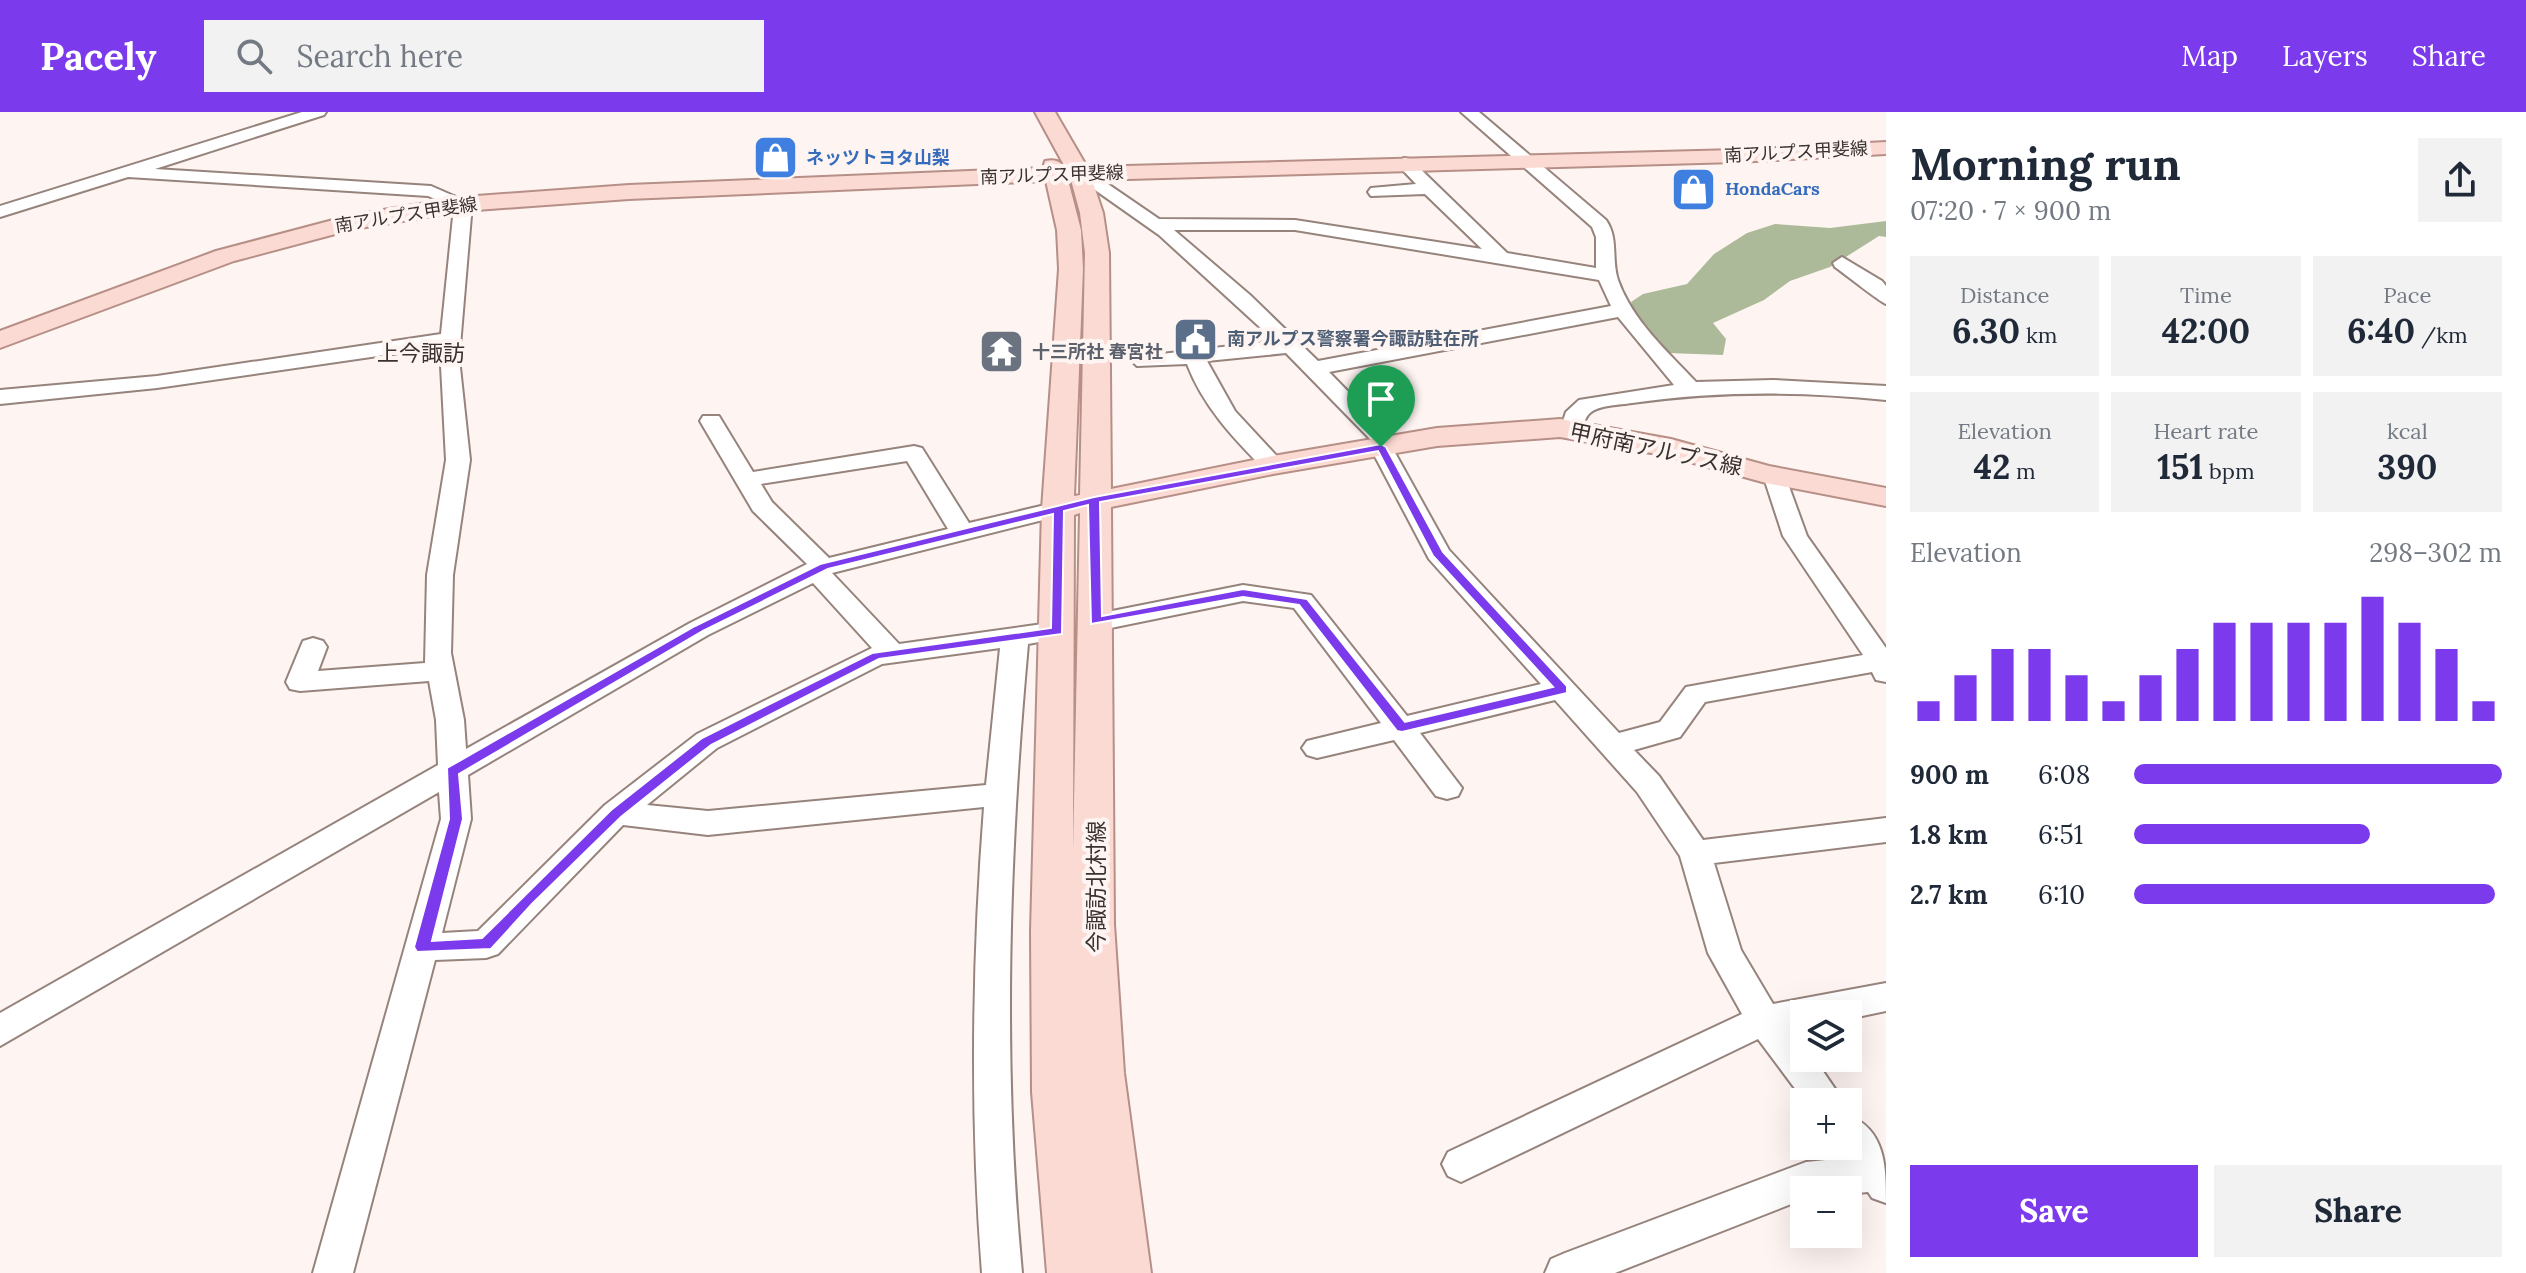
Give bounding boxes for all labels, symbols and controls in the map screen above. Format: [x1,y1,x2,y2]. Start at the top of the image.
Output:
search box [204,20,764,92]
text: Pacely [40,32,156,80]
icon: search [232,34,276,78]
text: Search here [296,37,463,75]
text: Map [2181,38,2238,74]
text: Layers [2282,38,2368,74]
text: Share [2412,38,2486,74]
shop icon: ネッツトヨタ山梨 [751,134,799,182]
street label: 南アルプス甲斐線 [1724,136,1868,167]
text: Morning run [1910,136,2181,192]
button: share [2418,138,2502,222]
place label: ネッツトヨタ山梨 [806,146,950,169]
street label: 南アルプス甲斐線 [980,160,1124,189]
shop icon: HondaCars [1670,165,1718,213]
place label: HondaCars [1725,177,1820,200]
street label: 南アルプス甲斐線 [333,192,479,237]
text: 07:20 · 7 × 900 m [1910,194,2111,227]
text: Distance [1960,281,2049,309]
text: Time [2180,281,2232,309]
text: Pace [2383,281,2431,309]
text: 6.30 [1952,309,2020,352]
text: 42:00 [2162,309,2250,352]
text: 6:40 [2347,309,2415,352]
public building icon: 南アルプス警察署今諏訪駐在所 [1172,315,1220,363]
text: km [2020,321,2057,349]
text: /km [2415,321,2468,349]
place label: 南アルプス警察署今諏訪駐在所 [1227,327,1479,350]
temple icon: 十三所社 春宮社 [977,328,1025,376]
district label: 上今諏訪 [377,339,465,367]
place label: 十三所社 春宮社 [1032,340,1163,363]
pin [1347,365,1415,447]
icon: arrive [1359,377,1403,421]
street label: 甲府南アルプス線 [1567,417,1745,481]
text: Elevation [1957,417,2052,445]
text: Heart rate [2154,417,2258,445]
text: kcal [2387,417,2428,445]
text: 42 [1974,445,2010,488]
text: 151 [2157,445,2203,488]
text: 390 [2377,445,2437,488]
text: m [2010,457,2036,485]
text: bpm [2203,457,2255,485]
text: Elevation [1910,536,2022,569]
text: 298–302 m [2369,536,2502,569]
text: 900 m [1910,758,1989,791]
text: 6:08 [2038,758,2090,791]
text: 1.8 km [1910,818,1988,851]
text: 6:51 [2038,818,2083,851]
street label: 今諏訪北村線 [1082,821,1110,953]
text: 2.7 km [1910,878,1988,911]
text: 6:10 [2038,878,2085,911]
map controls [1790,1000,1862,1248]
button: layers [1790,1000,1862,1072]
button: + [1790,1088,1862,1160]
button: Save [1910,1165,2198,1257]
button: Share [2214,1165,2502,1257]
button: − [1790,1176,1862,1248]

